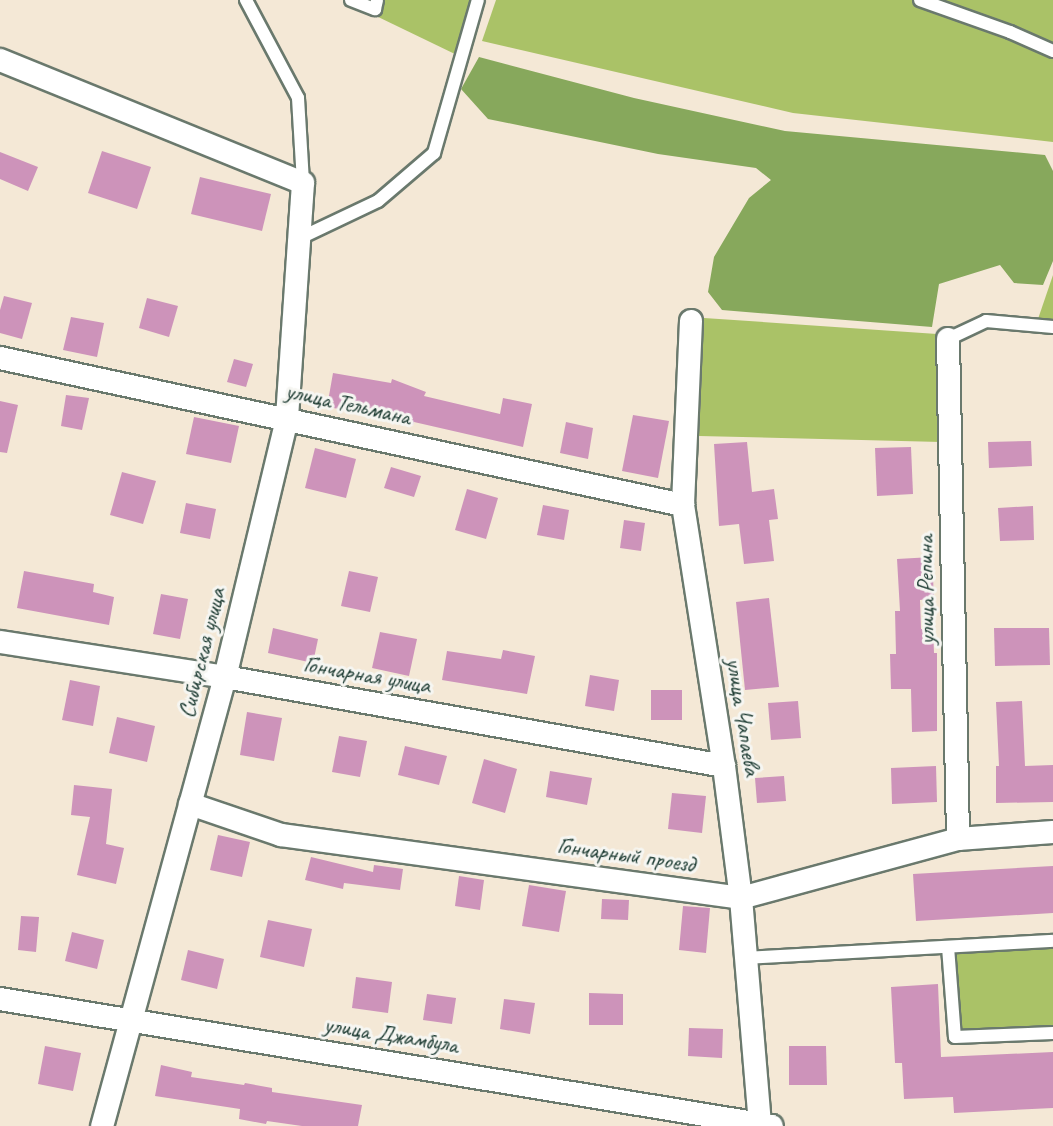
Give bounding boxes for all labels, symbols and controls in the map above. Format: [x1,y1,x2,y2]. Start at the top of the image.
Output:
street label: улица Тельмана [284,377,412,431]
street label: улица Репина [911,535,941,645]
street label: Сибирская улица [172,584,232,722]
street label: Гончарная улица [300,649,434,701]
street label: улица Чапаева [719,656,767,778]
street label: Гончарный проезд [555,831,697,879]
street label: улица Джамбула [320,1010,462,1060]

